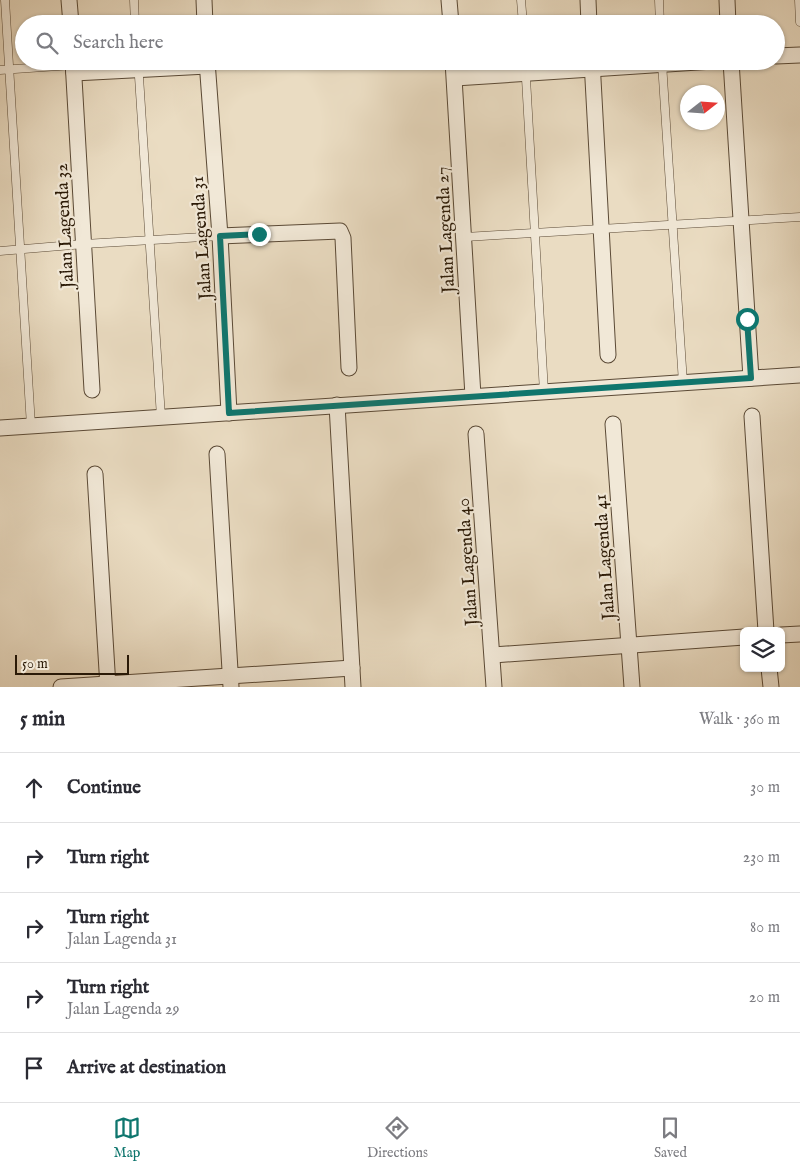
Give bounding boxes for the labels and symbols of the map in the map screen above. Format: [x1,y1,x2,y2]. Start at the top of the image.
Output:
north arrow [680,85,725,130]
street label: Jalan Lagenda 32 [51,163,80,291]
street label: Jalan Lagenda 27 [432,166,461,296]
street label: Jalan Lagenda 31 [187,175,218,302]
route end [248,223,271,246]
route start [736,308,759,331]
street label: Jalan Lagenda 41 [590,493,621,622]
street label: Jalan Lagenda 40 [453,497,485,629]
scale bar [15,652,129,675]

